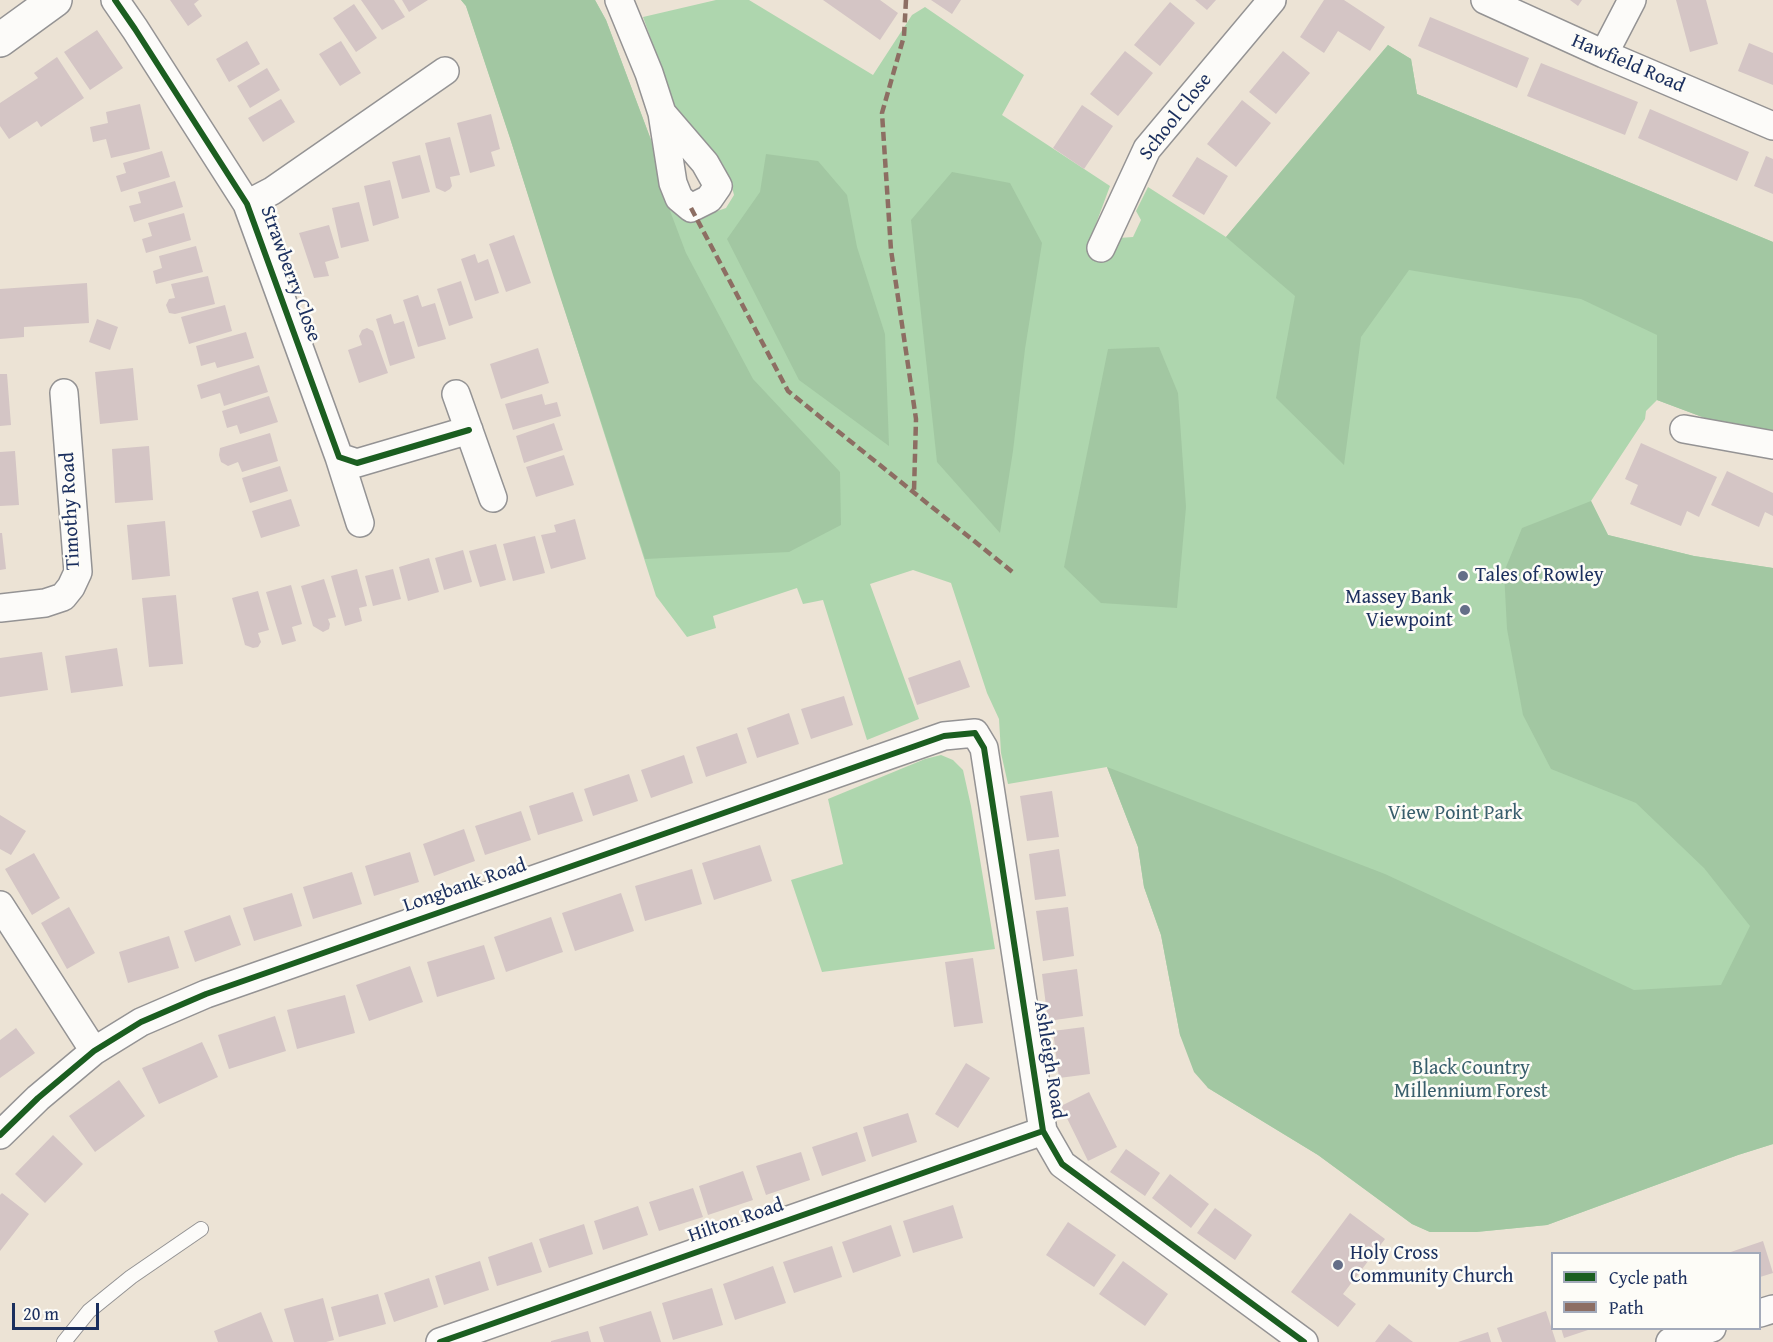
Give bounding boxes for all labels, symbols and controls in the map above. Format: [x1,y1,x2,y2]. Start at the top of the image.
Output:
street label: Hawfield Road [1568,29,1688,99]
street label: School Close [1135,69,1217,165]
street label: Strawberry Close [254,203,326,345]
street label: Timothy Road [56,452,86,570]
place label: Tales of Rowley [1475,564,1604,588]
marker: Tales of Rowley [1456,569,1470,583]
place label: Massey Bank Viewpoint [1345,586,1453,633]
marker: Massey Bank Viewpoint [1458,603,1472,617]
park label: View Point Park [1388,802,1522,826]
street label: Longbank Road [400,854,530,918]
street label: Ashleigh Road [1028,999,1070,1121]
park label: Black Country Millennium Forest [1394,1057,1548,1104]
street label: Hilton Road [685,1193,787,1249]
place label: Holy Cross Community Church [1350,1242,1513,1289]
legend [1551,1252,1761,1330]
marker: Holy Cross Community Church [1331,1258,1345,1272]
text: Cycle path [1609,1264,1688,1291]
scale bar [15,1291,102,1329]
text: Path [1609,1294,1644,1321]
text: 20 m [23,1300,59,1327]

